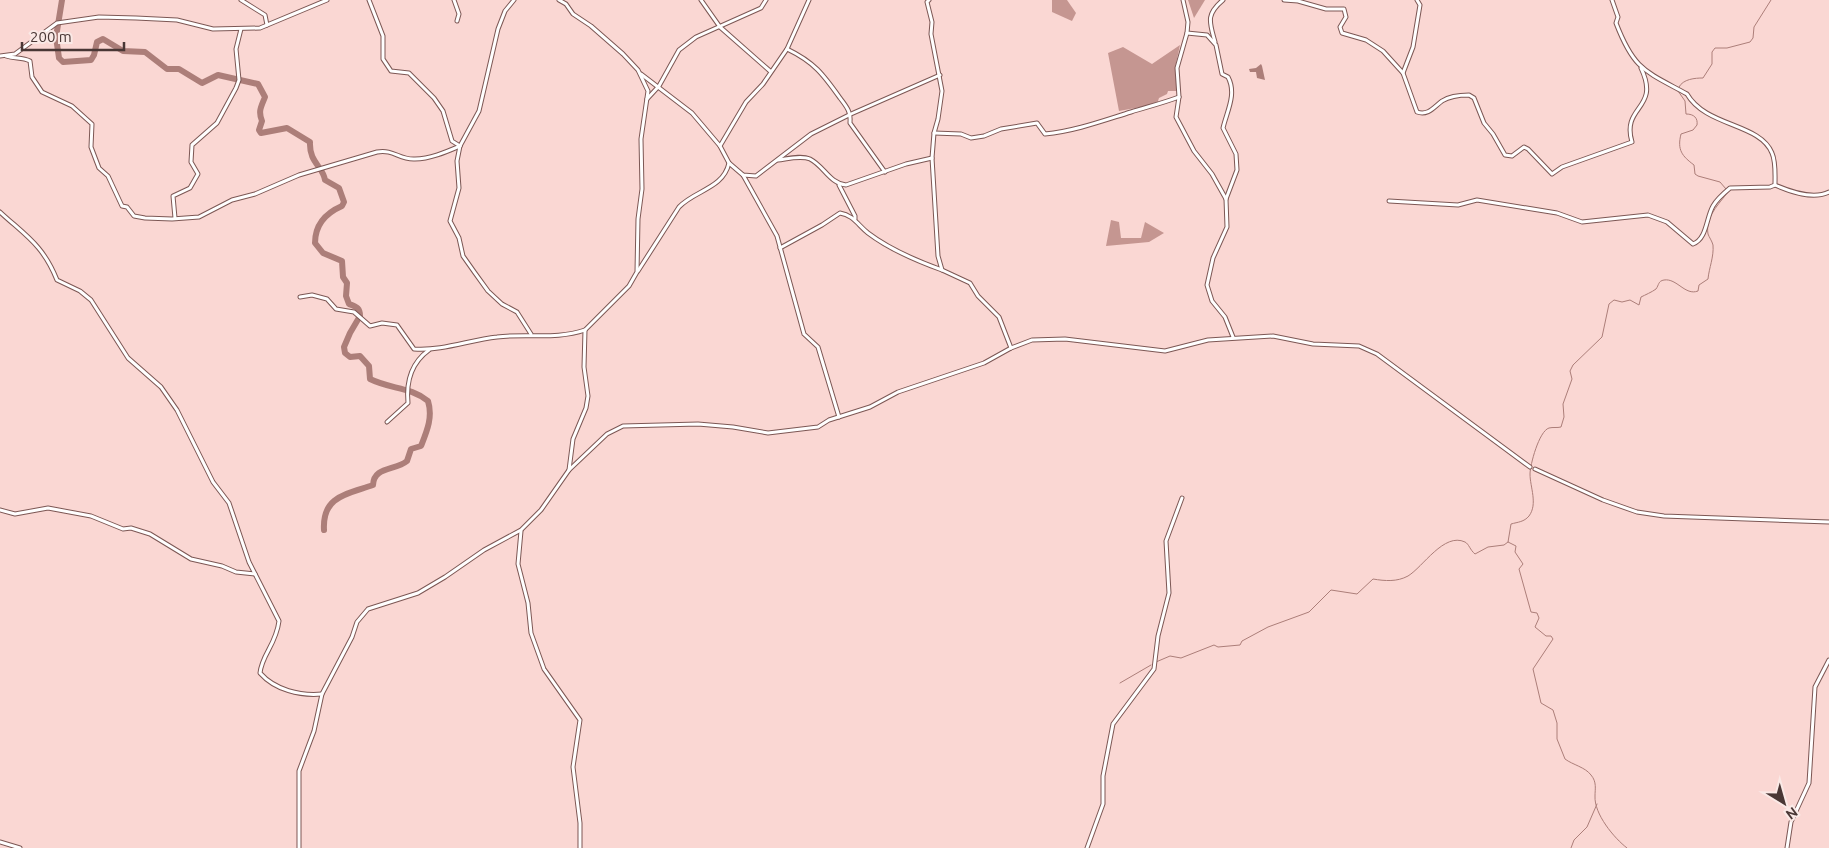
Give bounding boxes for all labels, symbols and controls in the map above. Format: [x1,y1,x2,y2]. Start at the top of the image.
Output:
scale bar [22,20,125,52]
text: 200 m [30,28,72,45]
north arrow [1759,778,1809,828]
text: N [1783,804,1801,823]

